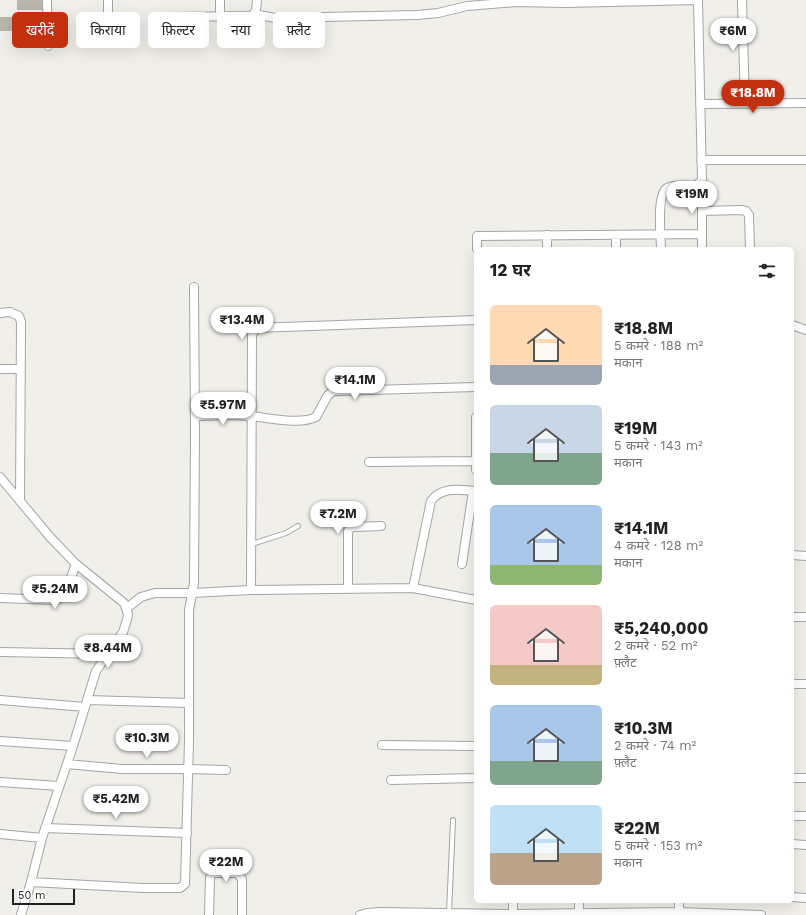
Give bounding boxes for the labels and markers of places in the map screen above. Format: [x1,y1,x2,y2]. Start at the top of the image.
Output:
pin: ₹6M [714,18,752,52]
pin: ₹18.8M [720,80,786,114]
pin: ₹19M [668,181,716,215]
pin: ₹13.4M [209,307,275,341]
pin: ₹14.1M [322,367,388,401]
pin: ₹5.97M [190,392,256,426]
pin: ₹7.2M [310,501,366,535]
pin: ₹5.24M [22,576,88,610]
pin: ₹8.44M [75,635,141,669]
pin: ₹10.3M [114,725,180,759]
pin: ₹5.42M [83,786,149,820]
pin: ₹22M [202,849,250,883]

